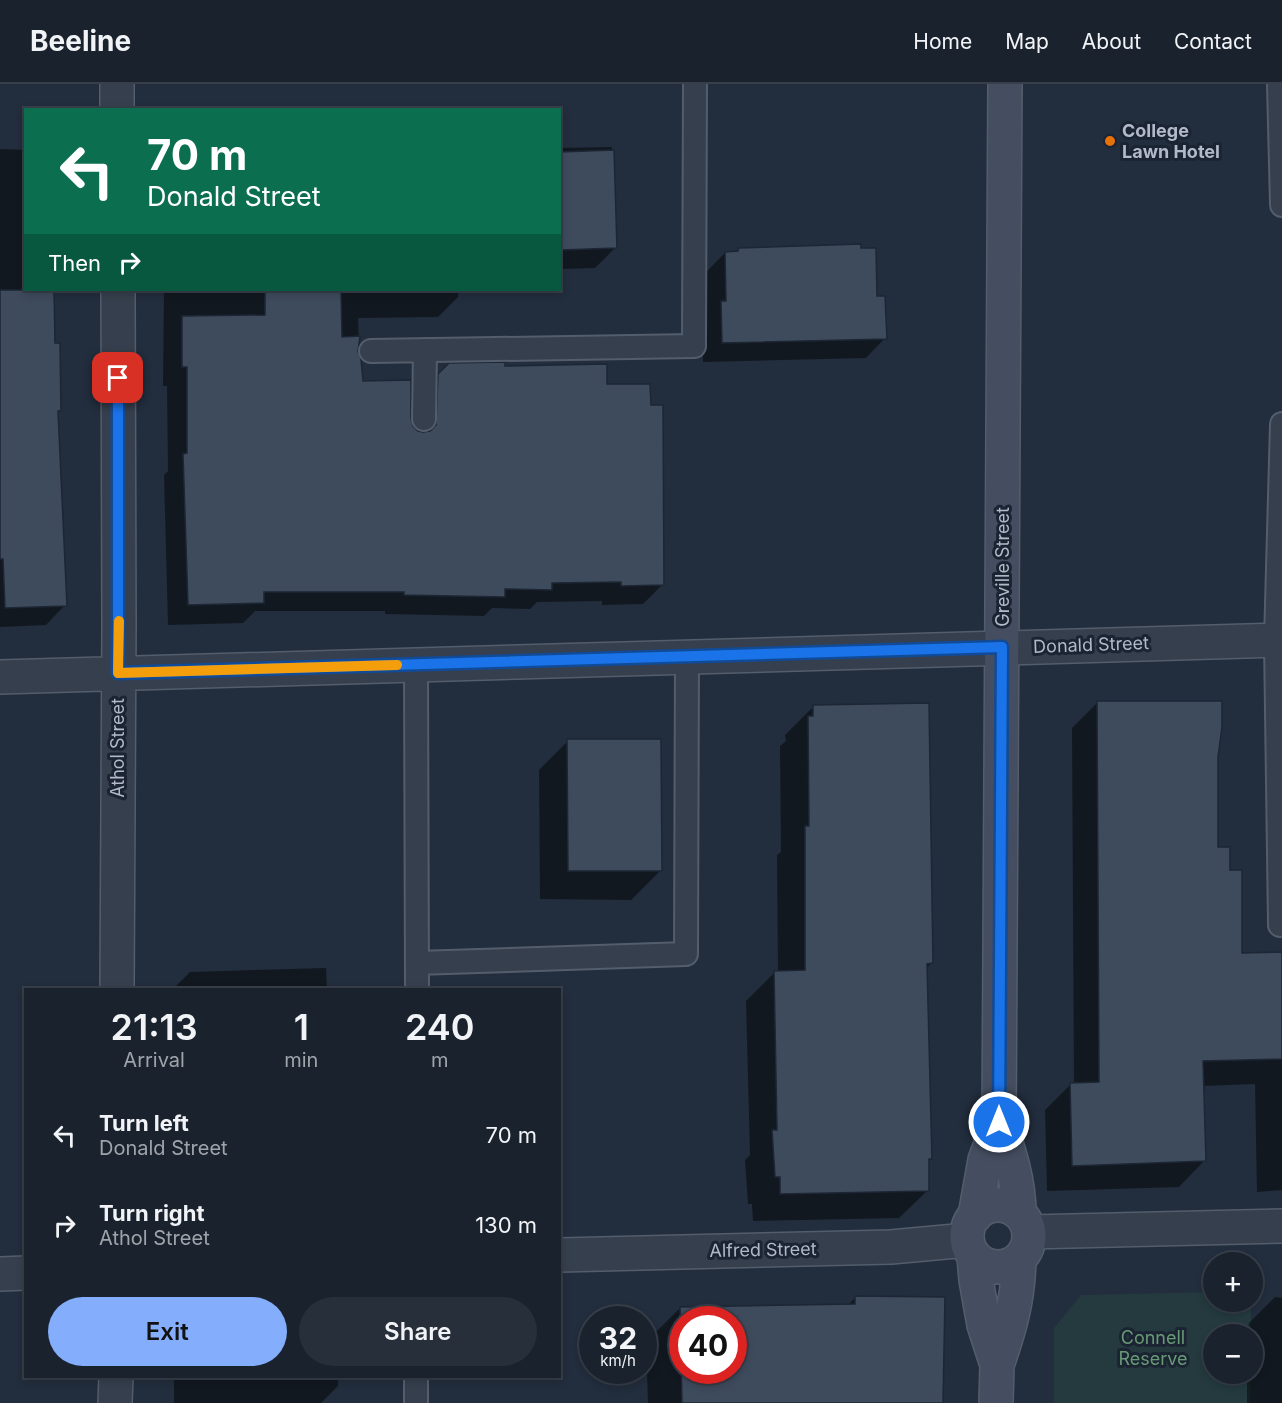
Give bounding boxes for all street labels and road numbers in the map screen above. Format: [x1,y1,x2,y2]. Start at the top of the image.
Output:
street label: Greville Street [992,507,1013,627]
street label: Donald Street [1033,632,1149,657]
street label: Athol Street [107,698,128,798]
street label: Alfred Street [709,1238,817,1261]

